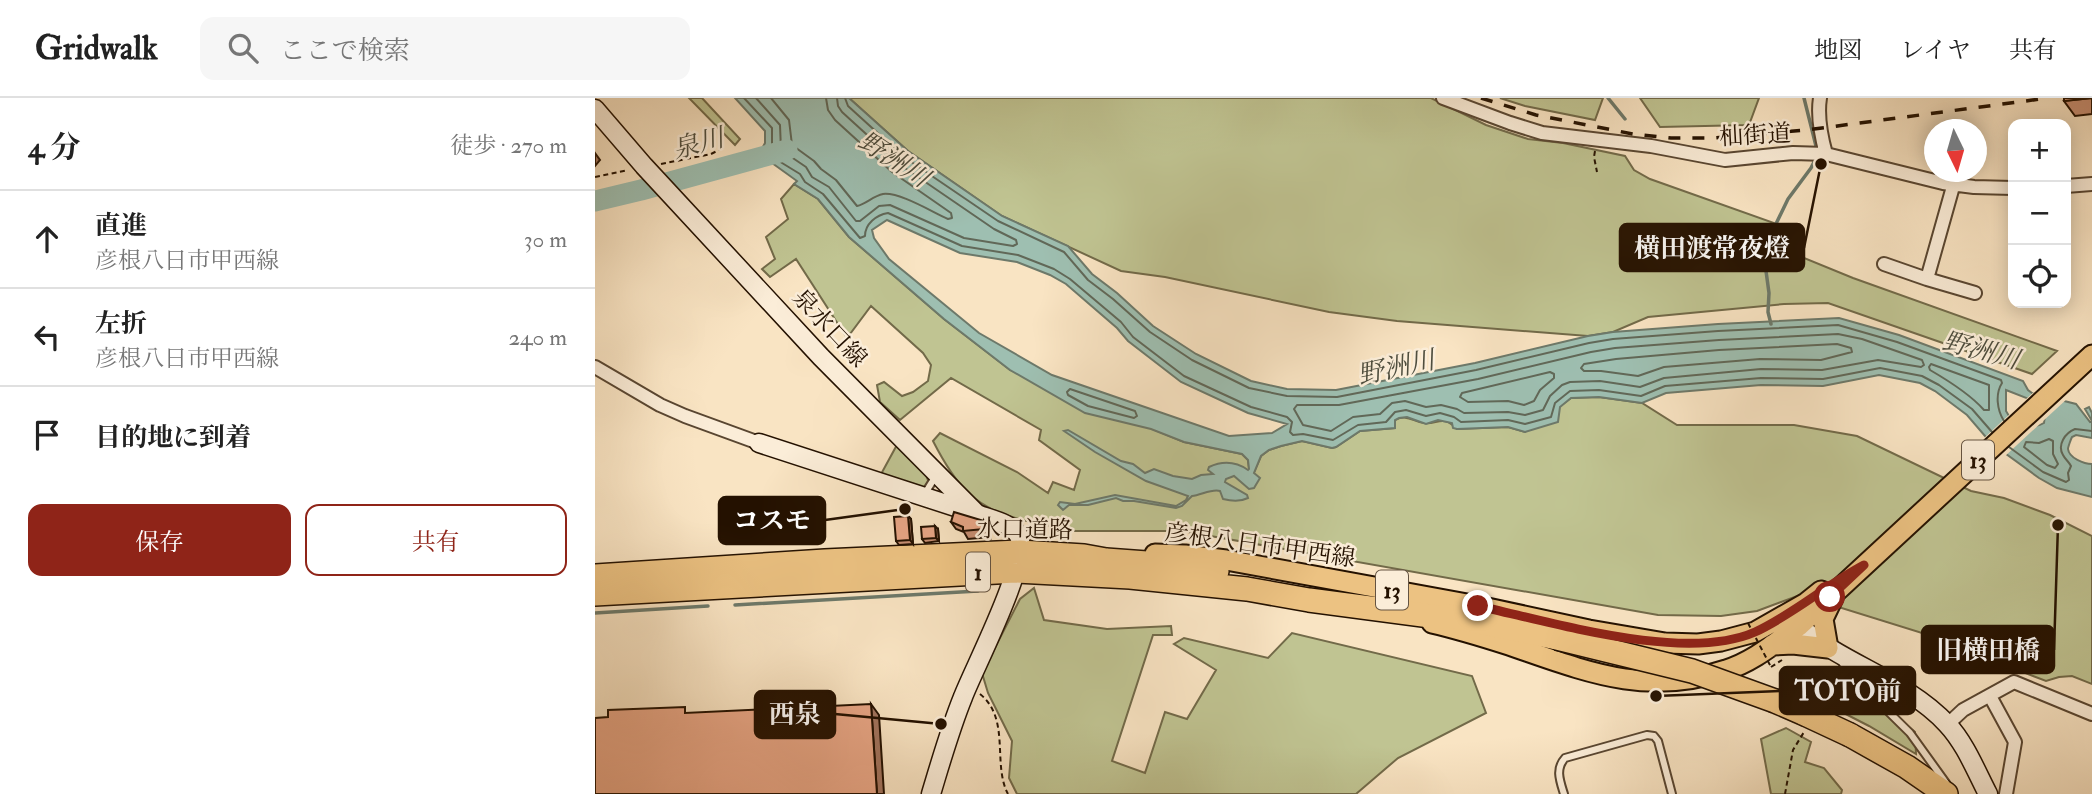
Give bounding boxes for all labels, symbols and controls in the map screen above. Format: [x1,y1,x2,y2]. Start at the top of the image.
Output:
search box [200,17,690,80]
text: Gridwalk [35,28,158,69]
icon: search [224,29,262,67]
text: ここで検索 [280,35,410,67]
text: 地図 [1814,35,1862,66]
text: レイヤ [1900,35,1971,66]
text: 共有 [2009,35,2057,66]
street label: 杣街道 [1718,118,1792,153]
north arrow [1924,119,1987,182]
map controls [2008,119,2071,308]
button: + [2008,119,2071,182]
water label: 泉川 [669,121,730,166]
water label: 野洲川 [852,125,937,196]
text: 4 分 [28,129,81,166]
text: 徒歩 · 270 m [450,131,567,160]
button: − [2008,182,2071,245]
text: 直進 [95,210,147,242]
icon: ahead [28,220,66,258]
callout: 横田渡常夜燈 [1620,224,1804,271]
text: 30 m [524,225,567,254]
text: 横田渡常夜燈 [1634,233,1790,265]
button: locate [2008,245,2071,308]
text: 彦根八日市甲西線 [95,246,279,275]
street label: 泉水口線 [786,283,874,374]
text: 左折 [95,308,147,340]
icon: left [28,318,66,356]
text: 240 m [508,323,567,352]
water label: 野洲川 [1939,325,2025,377]
text: 彦根八日市甲西線 [95,344,279,373]
water label: 野洲川 [1355,344,1441,392]
icon: arrive [28,416,66,454]
text: 目的地に到着 [95,422,251,454]
road number: 13 [1962,440,1994,480]
callout: コスモ [719,497,825,544]
button: 保存 [28,504,291,576]
button: 共有 [305,504,567,576]
text: コスモ [733,505,811,537]
street label: 水口道路 [977,513,1073,546]
street label: 彦根八日市甲西線 [1163,517,1357,574]
road number: 1 [966,552,990,592]
road number: 13 [1376,570,1408,610]
route start [1814,581,1845,612]
route end [1462,590,1493,621]
callout: 旧横田橋 [1922,626,2054,673]
text: 旧横田橋 [1936,635,2040,667]
callout: TOTO前 [1780,667,1915,714]
text: TOTO前 [1794,676,1901,708]
callout: 西泉 [755,691,835,738]
text: 西泉 [769,699,821,731]

